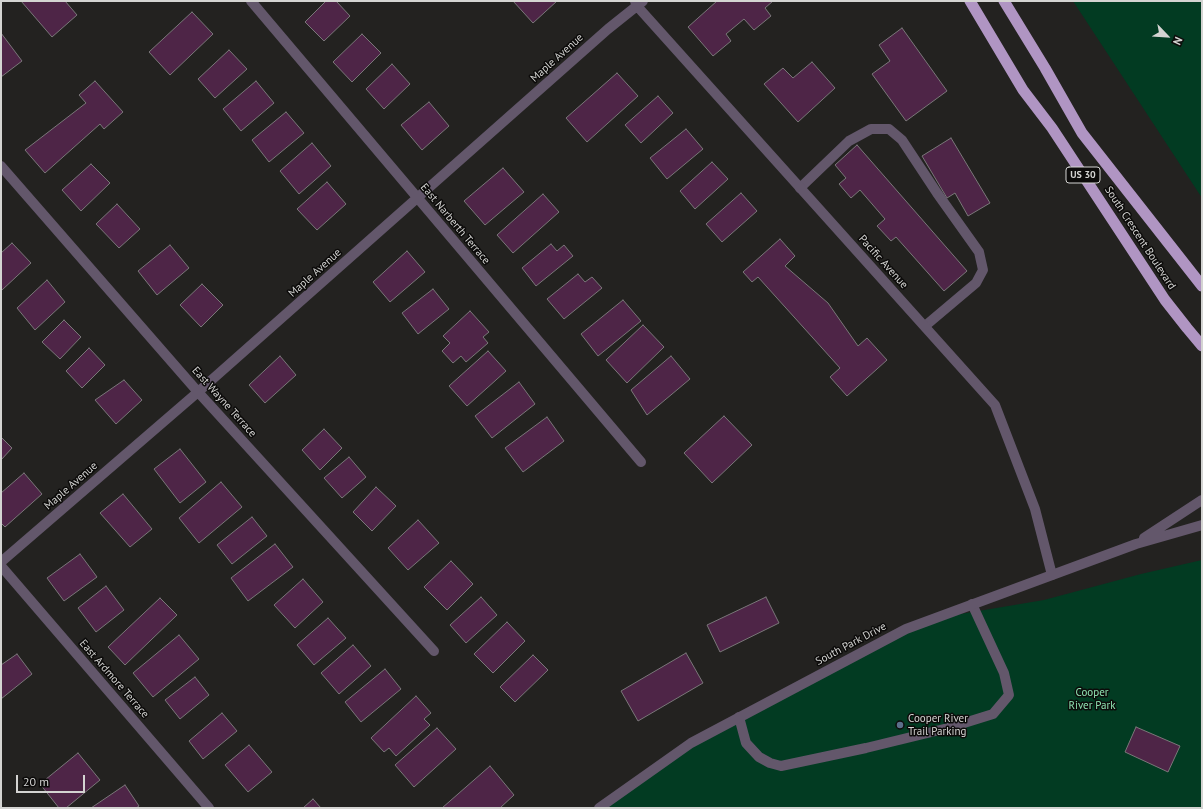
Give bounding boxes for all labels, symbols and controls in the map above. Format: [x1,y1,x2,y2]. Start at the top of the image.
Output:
north arrow [1147,16,1187,56]
street label: Maple Avenue [528,31,586,85]
text: N [1170,35,1186,47]
road number: US 30 [1066,167,1100,183]
street label: East Narberth Terrace [417,181,493,267]
street label: South Crescent Boulevard [1102,184,1178,292]
street label: Pacific Avenue [856,233,910,291]
street label: Maple Avenue [286,246,344,300]
street label: East Wayne Terrace [189,364,259,440]
street label: Maple Avenue [42,459,100,513]
street label: South Park Drive [813,620,889,668]
street label: East Ardmore Terrace [76,637,152,721]
park label: Cooper River Park [1068,686,1116,712]
place label: Cooper River Trail Parking [908,712,968,738]
marker: Cooper River Trail Parking [895,720,905,730]
scale bar [18,767,87,793]
text: 20 m [23,774,49,789]

